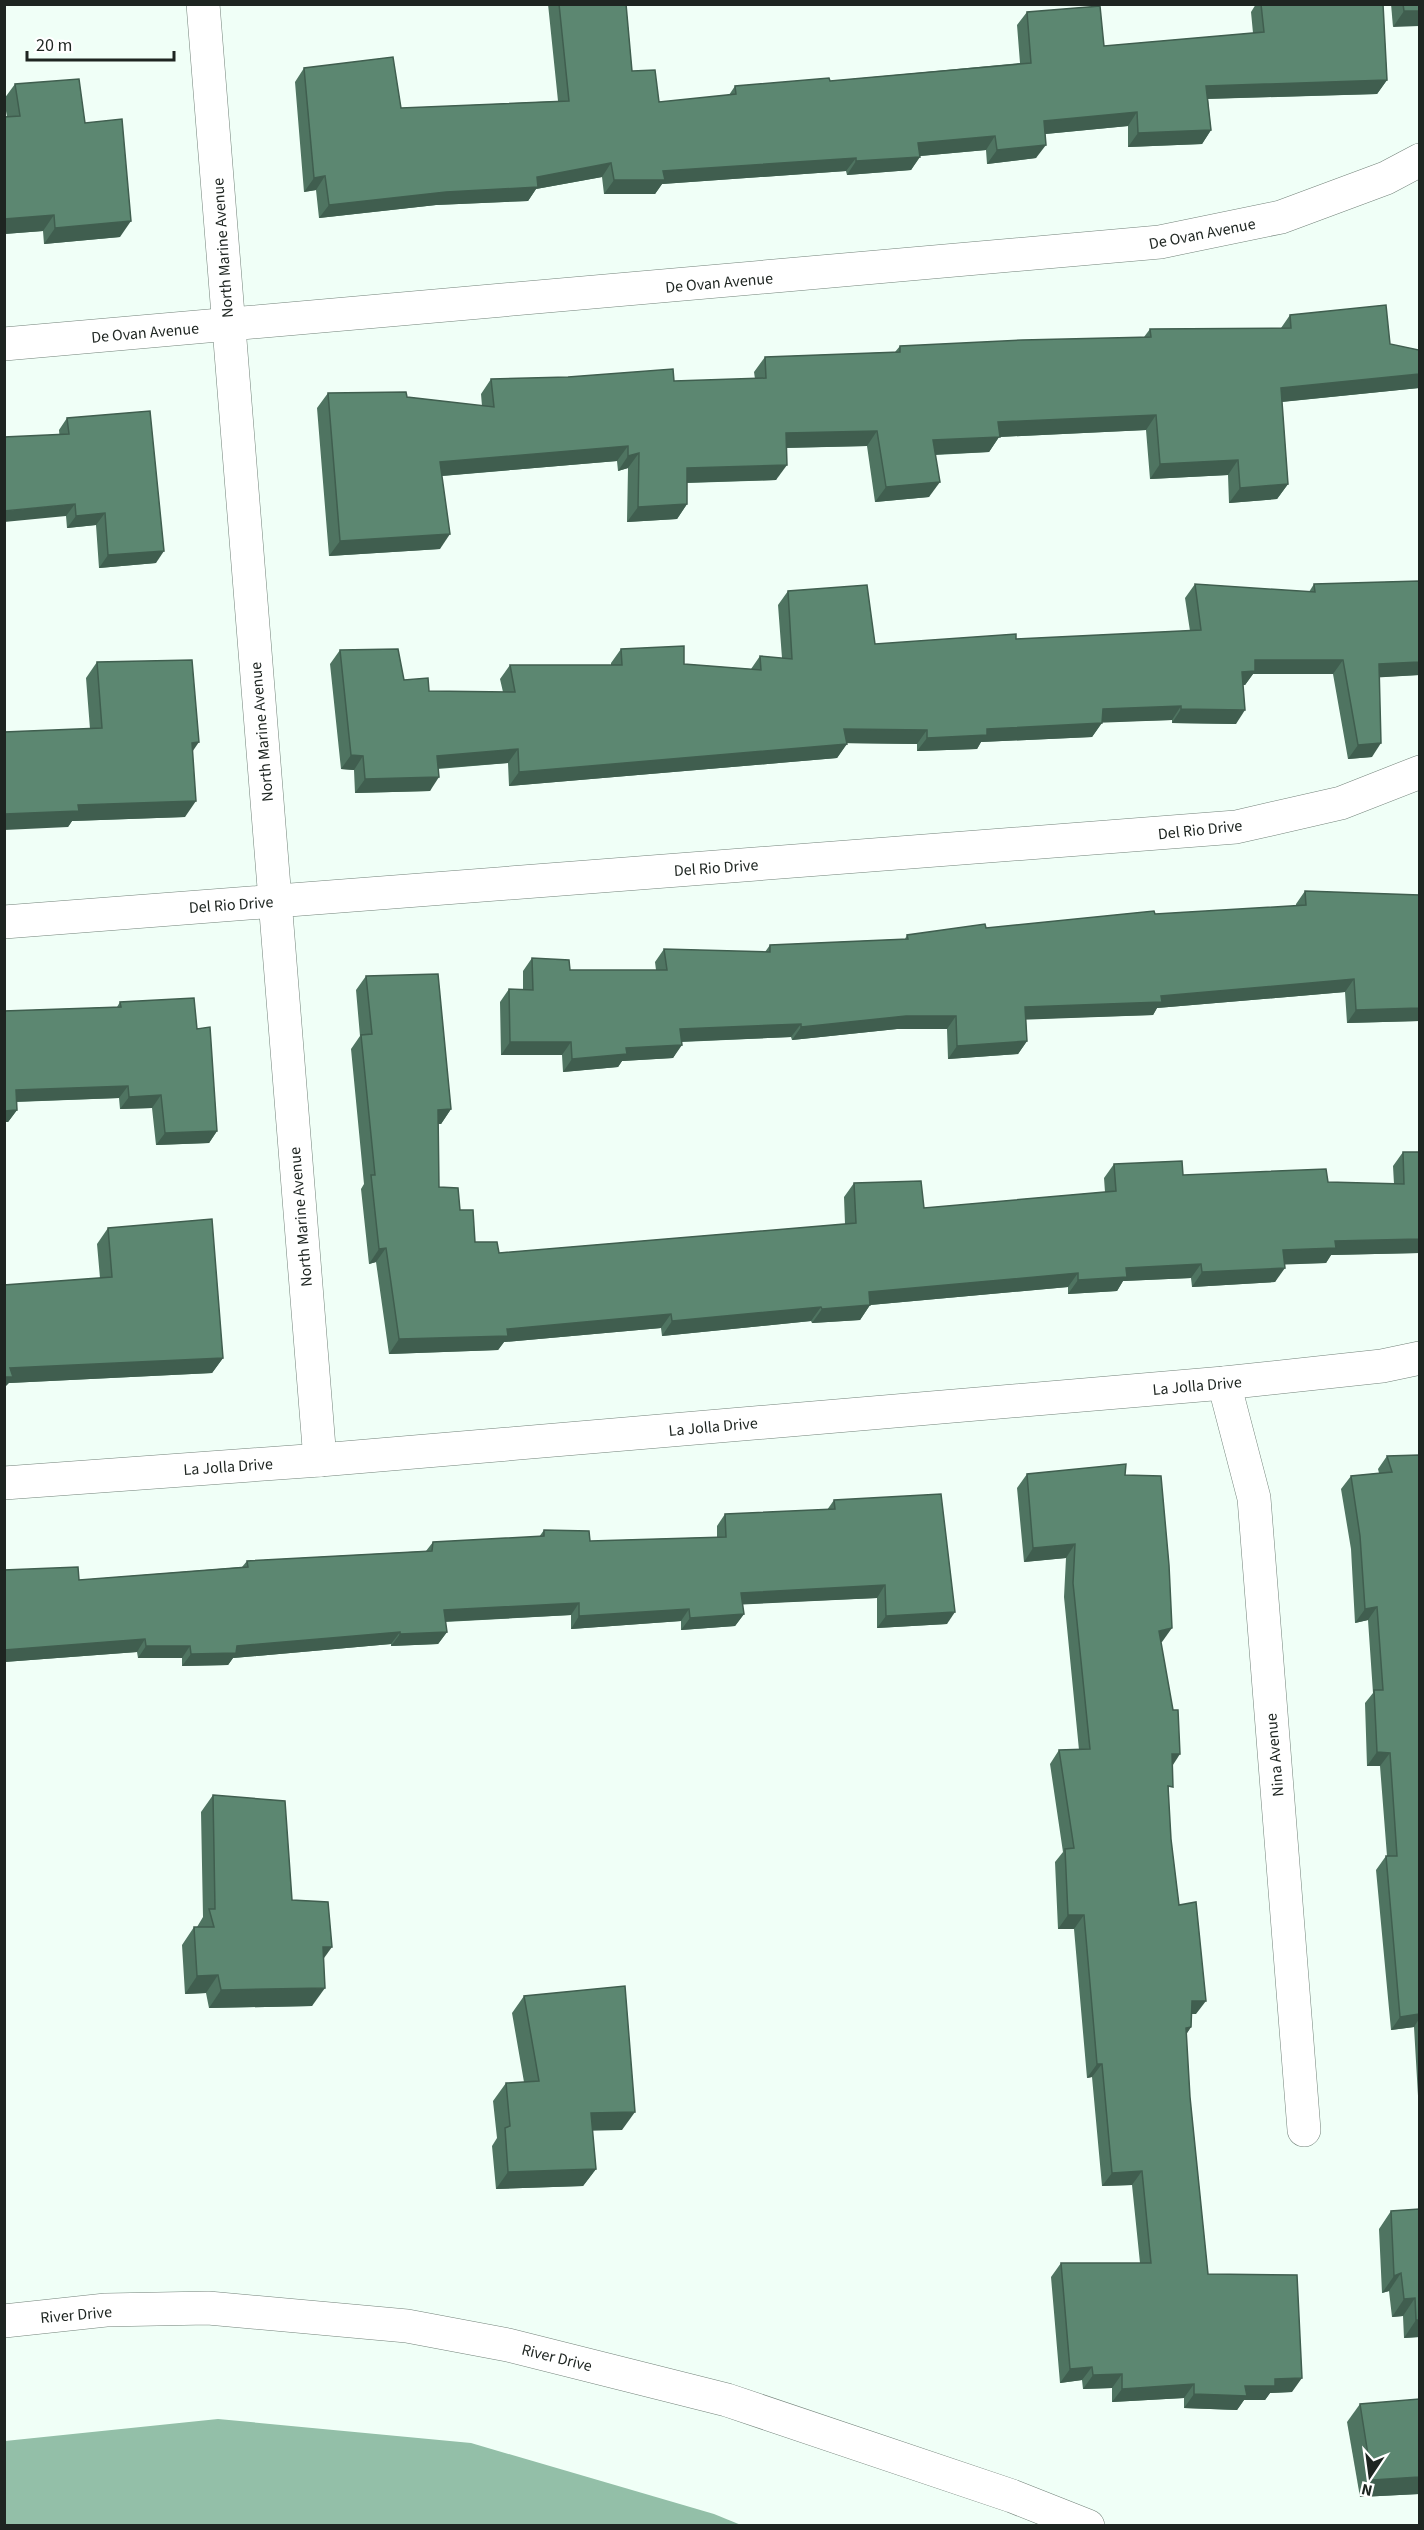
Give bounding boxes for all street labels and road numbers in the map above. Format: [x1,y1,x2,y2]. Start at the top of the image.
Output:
street label: North Marine Avenue [207,177,239,319]
street label: De Ovan Avenue [1147,213,1257,255]
street label: De Ovan Avenue [664,267,774,299]
street label: De Ovan Avenue [90,317,200,349]
street label: North Marine Avenue [245,661,279,803]
street label: Del Rio Drive [1157,815,1243,845]
street label: Del Rio Drive [673,854,759,882]
street label: Del Rio Drive [188,891,274,919]
street label: North Marine Avenue [284,1146,318,1288]
street label: La Jolla Drive [1152,1371,1243,1401]
street label: La Jolla Drive [668,1412,759,1442]
street label: La Jolla Drive [183,1453,274,1481]
street label: Nina Avenue [1260,1712,1290,1798]
street label: River Drive [39,2301,113,2329]
street label: River Drive [519,2339,594,2377]

